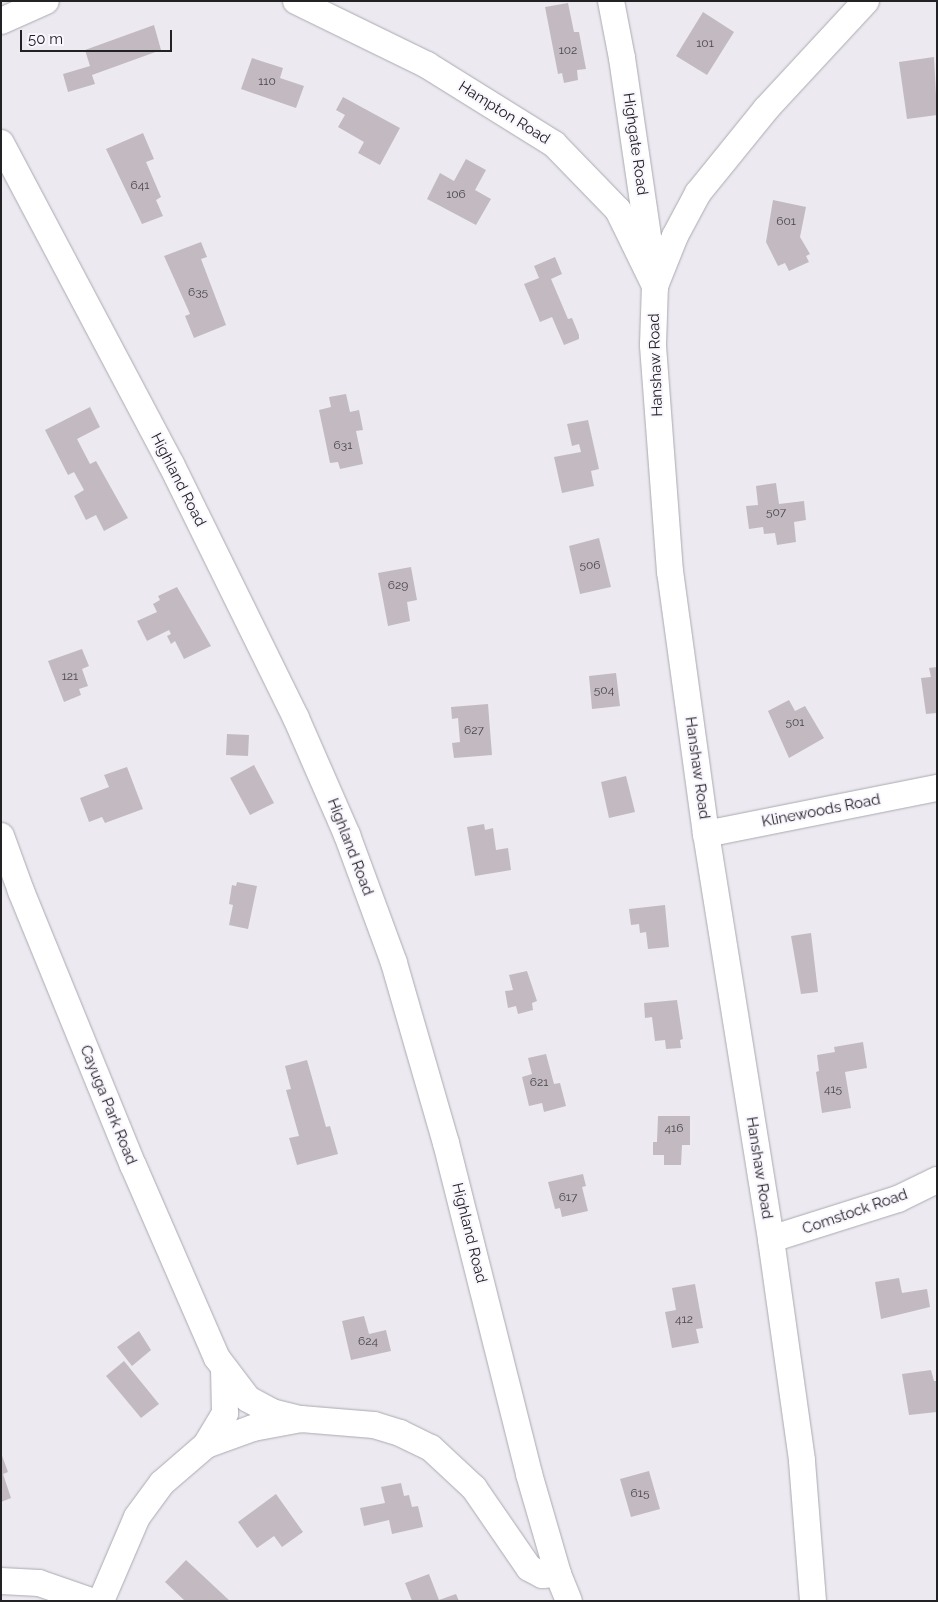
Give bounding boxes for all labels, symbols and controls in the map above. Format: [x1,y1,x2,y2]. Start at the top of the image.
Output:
scale bar [22,20,175,52]
text: 50 m [28,30,63,48]
house number: 101 [696,37,714,51]
house number: 102 [559,44,577,58]
house number: 110 [258,75,276,89]
street label: Hampton Road [455,78,553,148]
street label: Highgate Road [619,92,651,196]
house number: 641 [131,179,149,193]
house number: 106 [446,188,466,202]
house number: 601 [776,215,796,229]
house number: 635 [188,286,208,300]
street label: Hanshaw Road [645,313,667,417]
street label: Highland Road [147,430,209,530]
house number: 631 [334,439,352,453]
house number: 507 [766,506,786,520]
house number: 506 [579,559,601,573]
house number: 629 [388,579,408,593]
house number: 121 [62,670,78,684]
house number: 504 [594,684,614,698]
street label: Hanshaw Road [681,715,713,821]
house number: 501 [785,716,805,730]
house number: 627 [464,724,484,738]
street label: Klinewoods Road [760,791,882,831]
street label: Highland Road [323,796,377,898]
street label: Cayuga Park Road [76,1043,140,1167]
house number: 621 [530,1076,548,1090]
house number: 415 [824,1083,842,1097]
street label: Hanshaw Road [742,1115,776,1221]
house number: 416 [665,1122,683,1136]
street label: Highland Road [448,1181,490,1285]
street label: Comstock Road [800,1186,910,1238]
house number: 617 [559,1191,577,1205]
house number: 412 [675,1313,693,1327]
house number: 624 [358,1335,378,1349]
house number: 615 [631,1487,649,1501]

